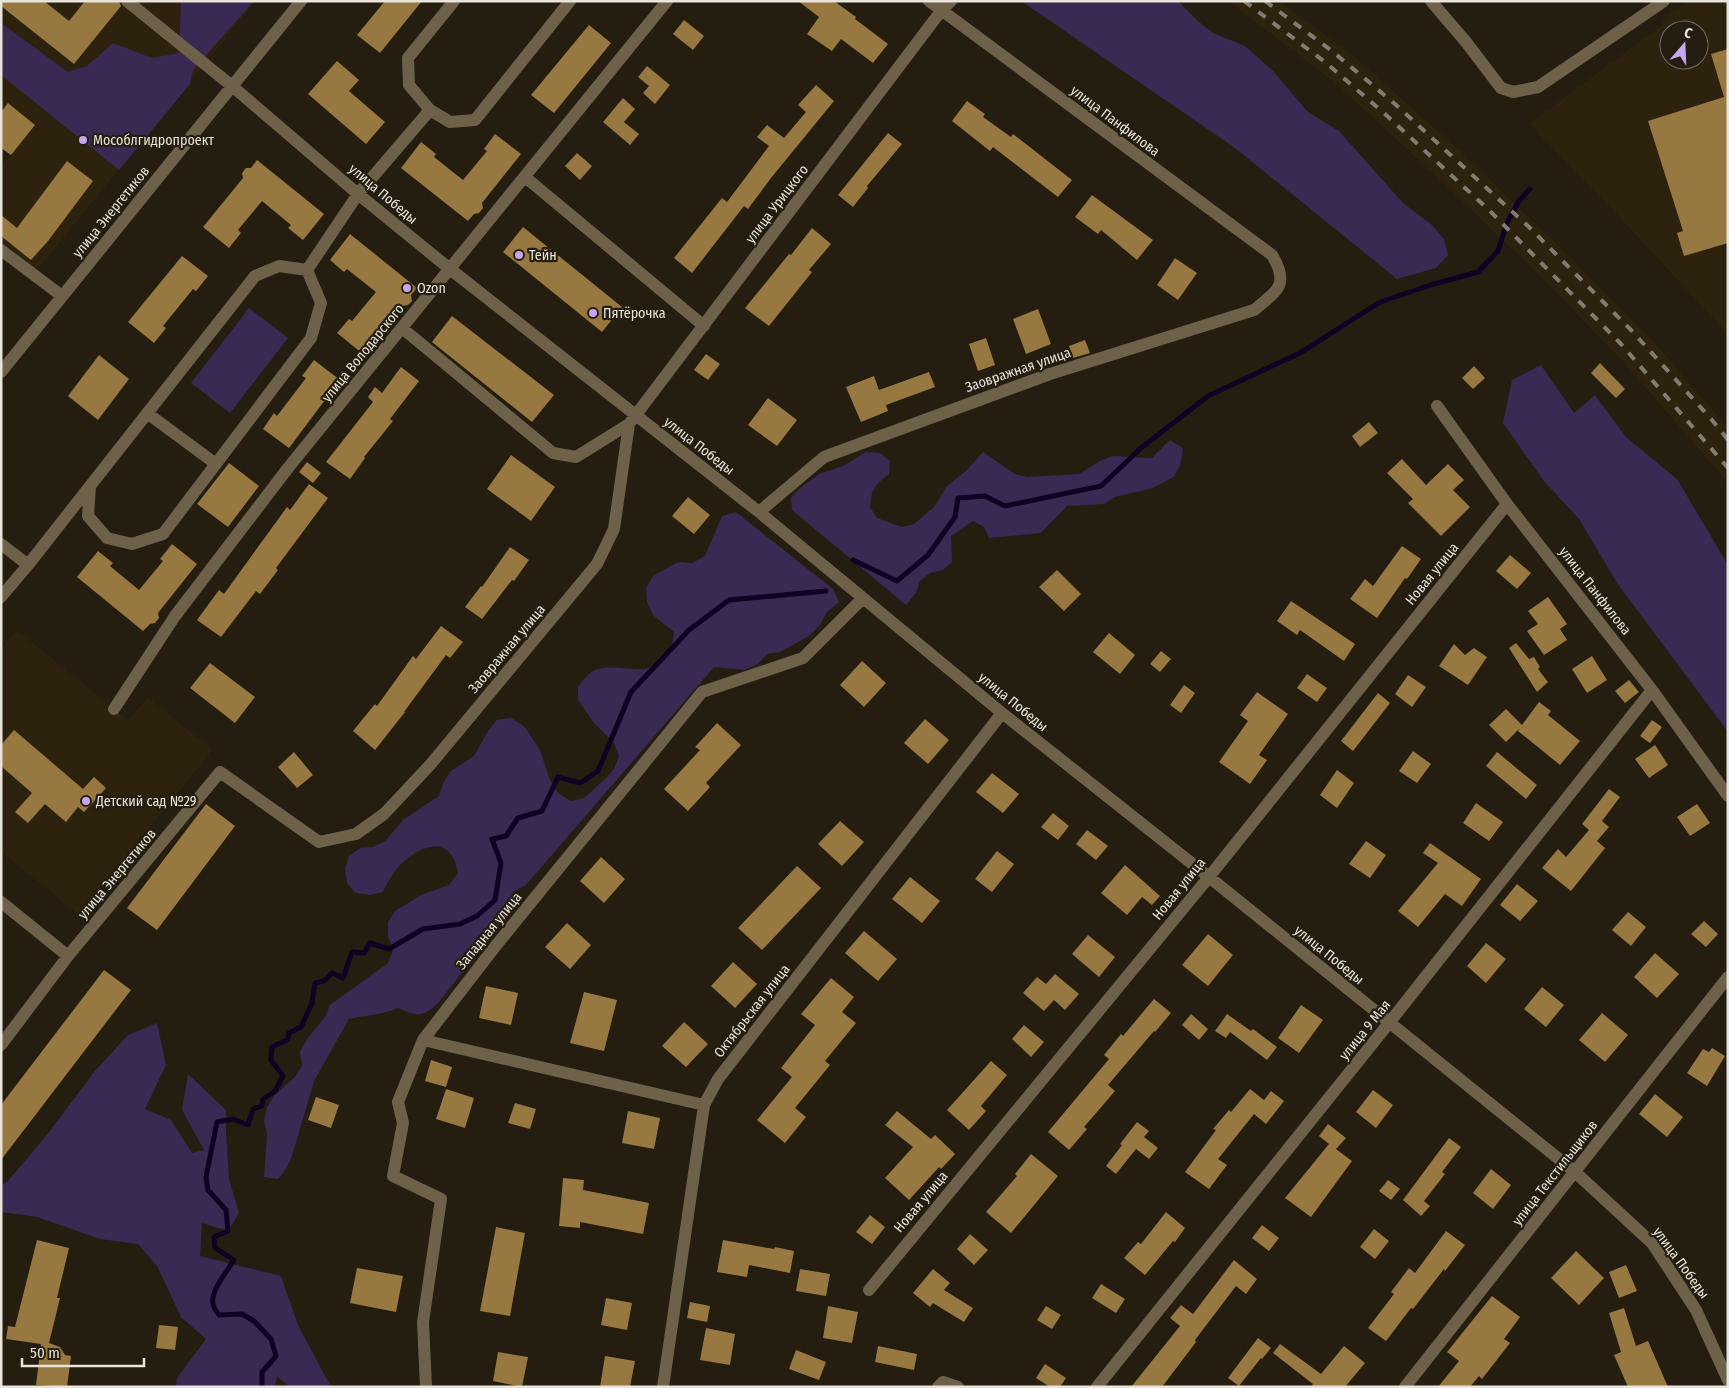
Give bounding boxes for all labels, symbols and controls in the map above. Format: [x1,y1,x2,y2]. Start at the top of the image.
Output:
north arrow [1659,20,1709,70]
text: С [1682,24,1695,43]
street label: улица Панфилова [1067,82,1163,160]
place label: Мособлгидропроект [93,132,214,149]
marker: Мособлгидропроект [77,134,89,146]
street label: улица Победы [345,160,421,228]
street label: улица Урицкого [742,161,812,247]
street label: улица Энергетиков [69,163,153,261]
place label: Тейн [529,247,557,264]
marker: Тейн [513,249,525,261]
place label: Ozon [417,280,446,297]
marker: Ozon [401,282,413,294]
street label: улица Володарского [318,301,408,405]
place label: Пятёрочка [603,305,666,322]
marker: Пятёрочка [587,307,599,319]
street label: Заовражная улица [963,344,1073,396]
street label: улица Победы [660,413,738,479]
street label: Новая улица [1402,539,1462,608]
street label: улица Панфилова [1555,544,1635,639]
street label: Заовражная улица [465,601,549,697]
street label: улица Победы [975,669,1051,735]
place label: Детский сад №29 [95,793,197,810]
marker: Детский сад №29 [80,795,92,807]
street label: улица Энергетиков [74,825,160,923]
street label: Новая улица [1149,854,1209,923]
street label: Западная улица [453,889,525,973]
street label: улица Победы [1291,922,1367,988]
street label: Октябрьская улица [710,961,794,1061]
street label: улица 9 Мая [1336,997,1394,1063]
street label: улица Текстильщиков [1509,1117,1601,1229]
street label: Новая улица [890,1168,952,1236]
street label: улица Победы [1649,1224,1713,1302]
scale bar [22,1336,145,1368]
text: 50 m [30,1344,60,1362]

